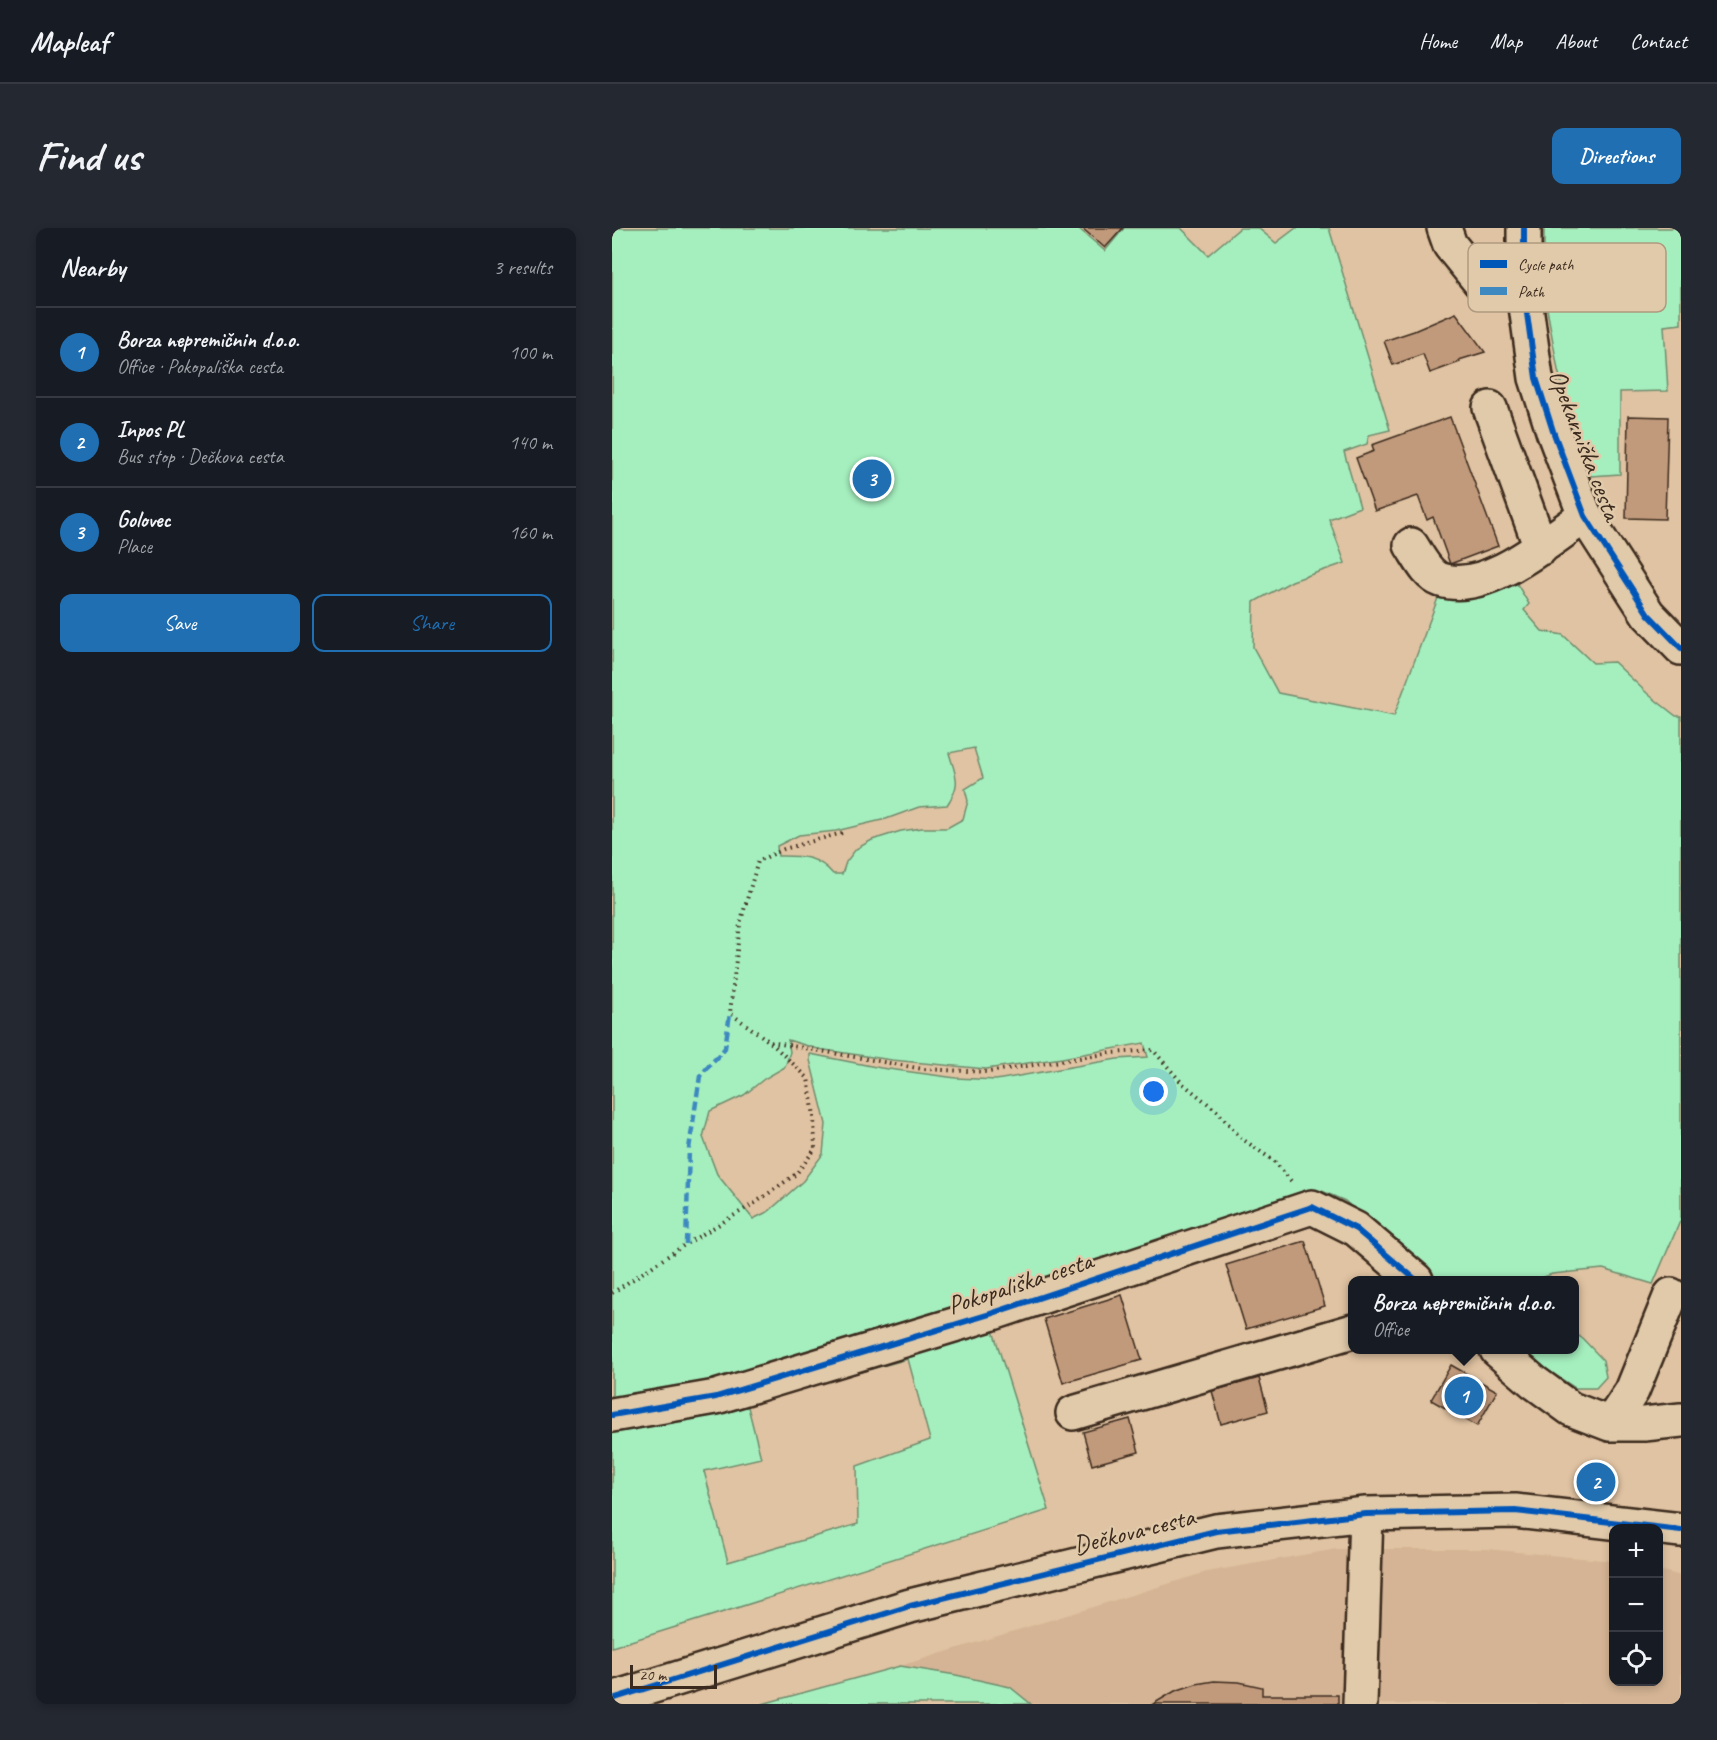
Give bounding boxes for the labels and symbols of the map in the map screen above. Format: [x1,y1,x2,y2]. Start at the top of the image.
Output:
legend [1468,243,1666,312]
text: Cycle path [1518,255,1574,275]
text: Path [1518,282,1545,302]
street label: Opekarniška cesta [1541,365,1630,527]
pin: 3 [852,456,892,502]
your location [1139,1077,1168,1106]
street label: Pokopališka cesta [943,1243,1099,1322]
pin: 1 [1444,1374,1484,1418]
pin: 2 [1576,1460,1616,1504]
street label: Dečkova cesta [1070,1500,1200,1562]
scale bar [630,1662,717,1690]

